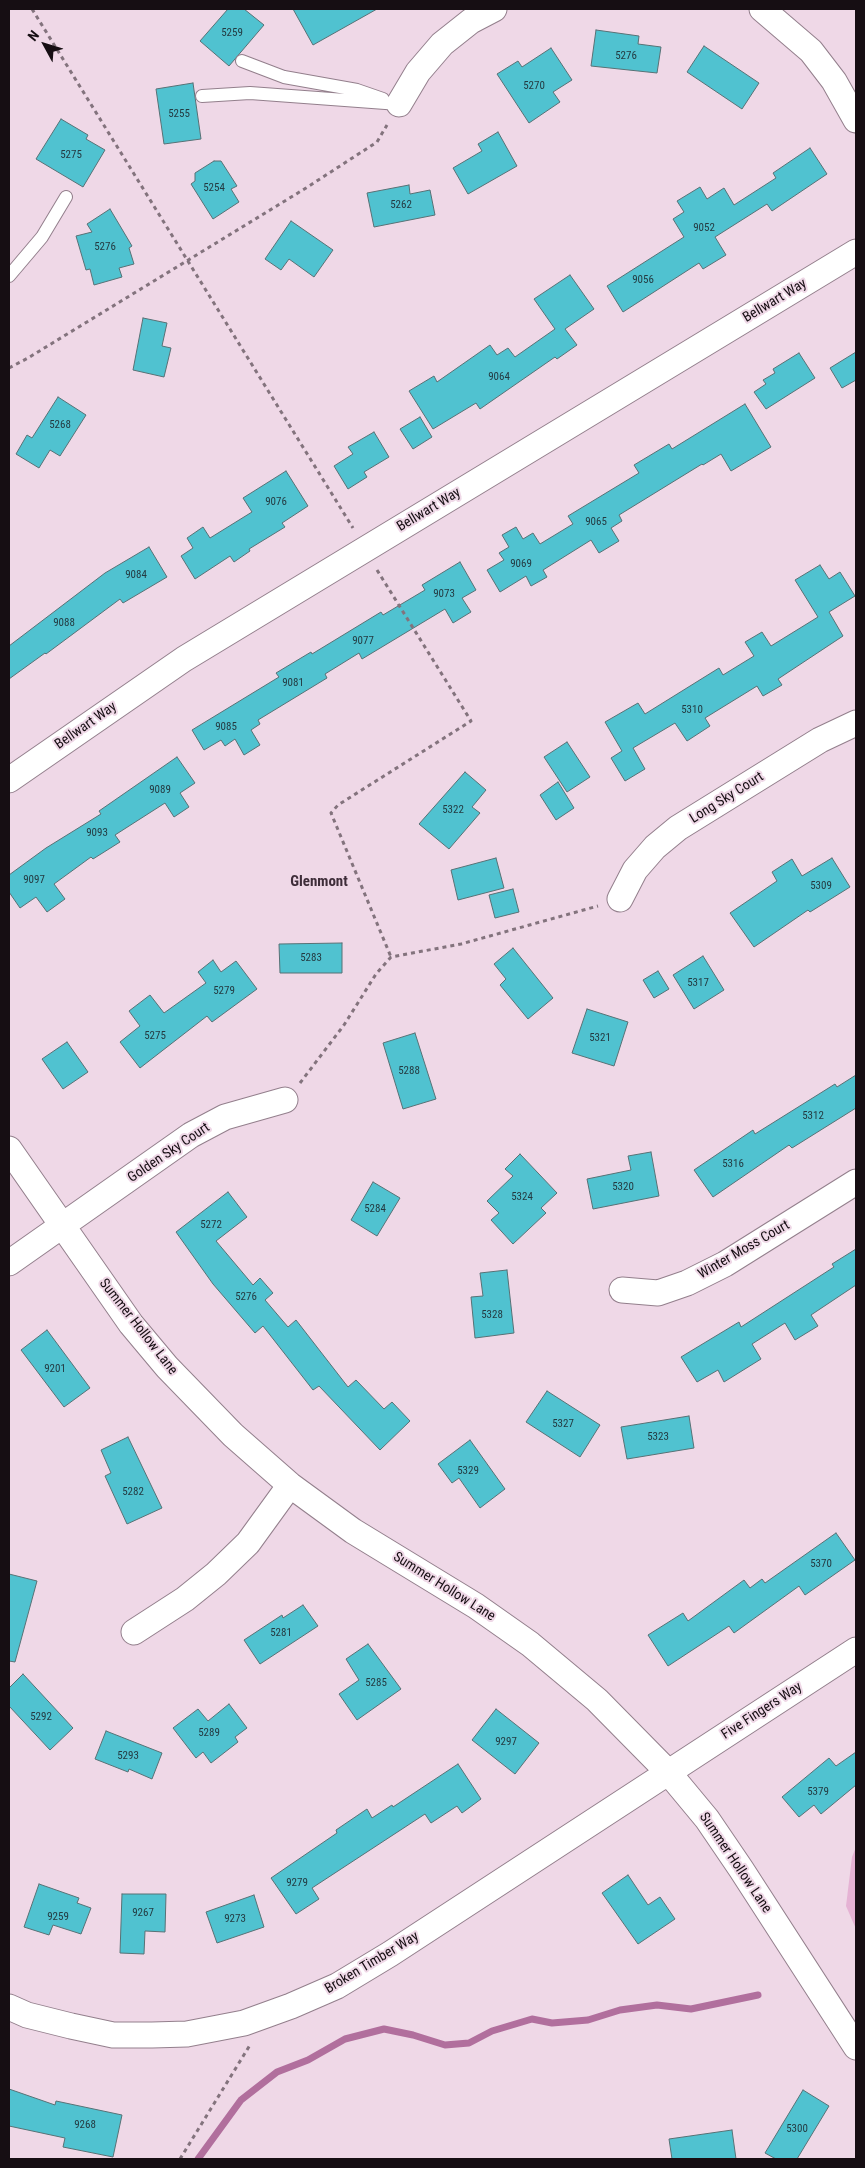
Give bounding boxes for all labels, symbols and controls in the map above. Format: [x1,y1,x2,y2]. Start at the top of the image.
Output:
north arrow [20,20,70,70]
house number: 5259 [221,26,243,40]
text: N [24,27,42,44]
house number: 5276 [615,49,637,63]
house number: 5270 [523,79,545,93]
house number: 5255 [168,107,190,121]
house number: 5275 [60,148,82,162]
house number: 5254 [203,181,225,195]
house number: 5262 [390,198,412,212]
house number: 9052 [693,221,715,235]
house number: 5276 [94,240,116,254]
house number: 9056 [632,273,654,287]
street label: Bellwart Way [740,275,810,327]
house number: 9064 [488,370,510,384]
house number: 5268 [49,418,71,432]
street label: Bellwart Way [394,484,464,536]
house number: 9076 [265,495,287,509]
house number: 9065 [585,515,607,529]
house number: 9069 [510,557,532,571]
house number: 9084 [125,568,147,582]
house number: 9073 [433,587,455,601]
house number: 9088 [53,616,75,630]
house number: 9077 [352,634,374,648]
house number: 9081 [282,676,304,690]
street label: Bellwart Way [52,699,120,753]
house number: 5310 [681,703,703,717]
house number: 9085 [215,720,237,734]
street label: Long Sky Court [687,769,767,827]
house number: 9089 [149,783,171,797]
house number: 5322 [442,803,464,817]
house number: 9093 [86,826,108,840]
house number: 9097 [23,873,45,887]
district label: Glenmont [290,873,348,891]
house number: 5309 [810,879,832,893]
house number: 5283 [300,951,322,965]
house number: 5317 [687,976,709,990]
house number: 5279 [213,984,235,998]
house number: 5275 [144,1029,166,1043]
house number: 5321 [589,1031,611,1045]
house number: 5288 [398,1064,420,1078]
house number: 5312 [802,1109,824,1123]
street label: Golden Sky Court [125,1119,213,1187]
house number: 5316 [722,1157,744,1171]
house number: 5320 [612,1180,634,1194]
house number: 5324 [511,1190,533,1204]
house number: 5284 [364,1202,386,1216]
street label: Winter Moss Court [695,1217,793,1283]
house number: 5272 [200,1218,222,1232]
street label: Summer Hollow Lane [95,1276,181,1378]
house number: 5276 [235,1290,257,1304]
house number: 5328 [481,1308,503,1322]
house number: 9201 [44,1362,66,1376]
house number: 5327 [552,1417,574,1431]
house number: 5323 [647,1430,669,1444]
house number: 5329 [457,1464,479,1478]
house number: 5282 [122,1485,144,1499]
street label: Summer Hollow Lane [390,1549,498,1625]
house number: 5370 [810,1557,832,1571]
house number: 5281 [270,1626,292,1640]
house number: 5285 [365,1676,387,1690]
street label: Five Fingers Way [719,1679,805,1743]
house number: 5292 [30,1710,52,1724]
house number: 5289 [198,1726,220,1740]
house number: 9297 [495,1735,517,1749]
house number: 5293 [117,1749,139,1763]
house number: 5379 [807,1785,829,1799]
street label: Summer Hollow Lane [695,1810,775,1916]
house number: 9279 [286,1876,308,1890]
house number: 9267 [132,1906,154,1920]
house number: 9259 [47,1910,69,1924]
house number: 9273 [224,1912,246,1926]
street label: Broken Timber Way [322,1928,422,1998]
house number: 9268 [74,2118,96,2132]
house number: 5300 [786,2122,808,2136]

